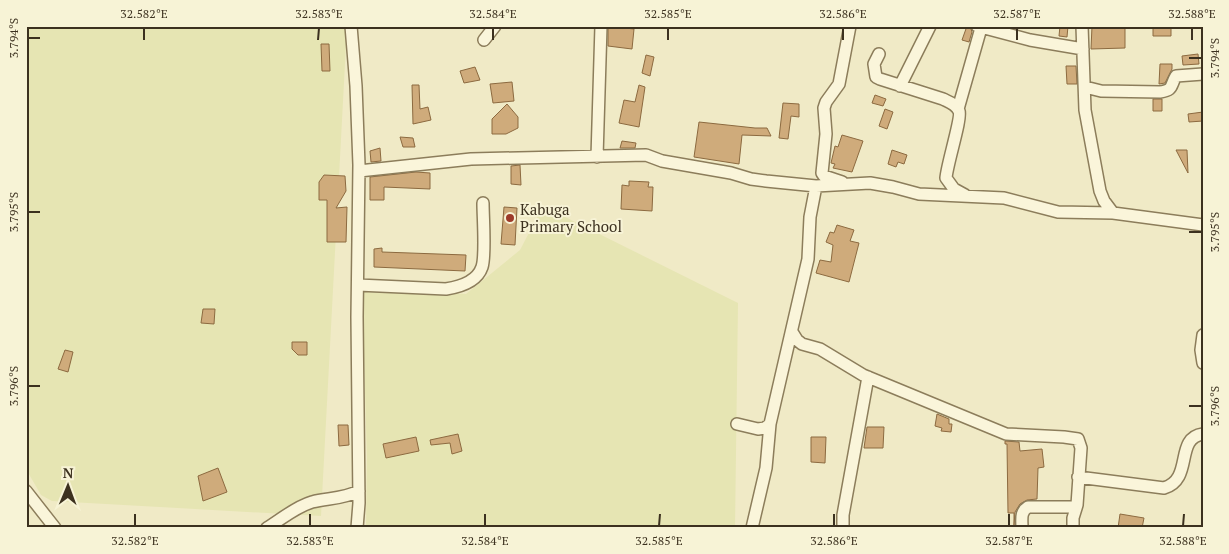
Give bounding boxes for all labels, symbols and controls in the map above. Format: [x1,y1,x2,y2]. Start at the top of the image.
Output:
text: 32.582°E [120,6,168,21]
text: 32.583°E [295,6,343,21]
text: 32.584°E [469,6,517,21]
text: 32.585°E [644,6,692,21]
text: 32.586°E [819,6,867,21]
text: 32.587°E [993,6,1041,21]
text: 32.588°E [1168,6,1216,21]
text: 3.794°S [6,18,21,58]
text: 3.794°S [1207,38,1222,78]
text: 3.795°S [6,192,21,232]
place label: Kabuga Primary School [520,199,622,236]
marker: Kabuga Primary School [504,212,516,224]
text: 3.795°S [1207,212,1222,252]
text: 3.796°S [6,366,21,406]
text: 3.796°S [1207,386,1222,426]
north arrow [42,462,92,512]
text: N [63,463,74,482]
text: 32.582°E [111,533,159,548]
text: 32.583°E [286,533,334,548]
text: 32.584°E [461,533,509,548]
text: 32.585°E [635,533,683,548]
text: 32.586°E [810,533,858,548]
text: 32.587°E [985,533,1033,548]
text: 32.588°E [1159,533,1207,548]

